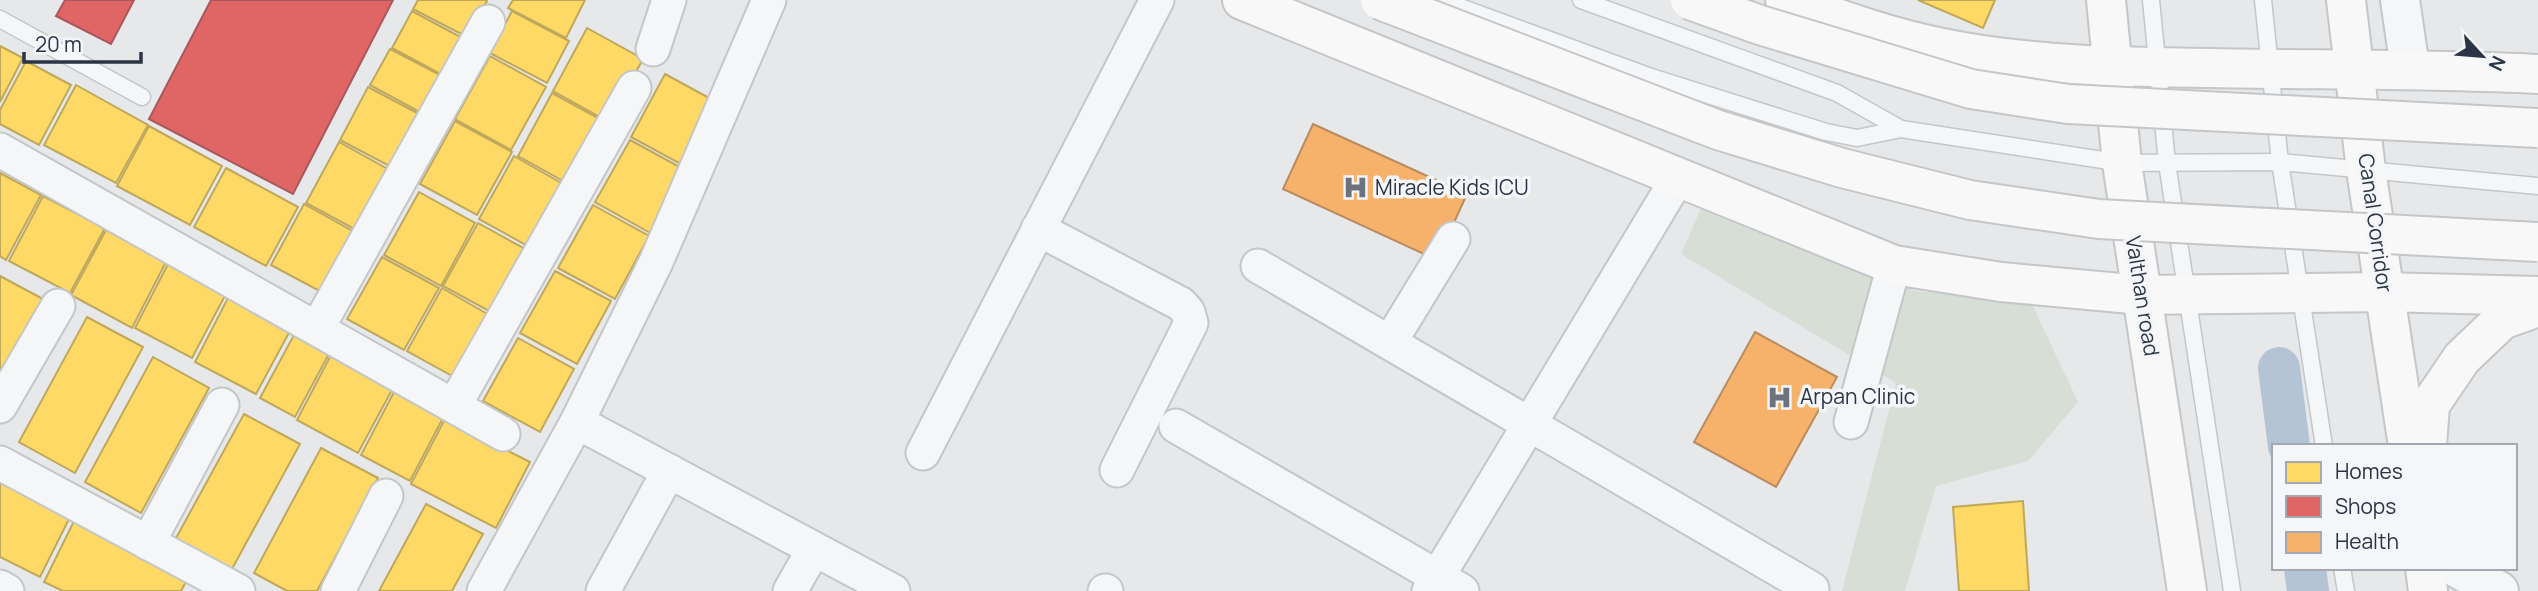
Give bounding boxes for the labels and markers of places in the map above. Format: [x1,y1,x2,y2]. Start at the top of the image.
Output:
place label: Miracle Kids ICU [1375,173,1529,201]
hospital icon: Miracle Kids ICU [1341,174,1369,202]
place label: Arpan Clinic [1800,382,1915,410]
hospital icon: Arpan Clinic [1766,383,1794,411]

